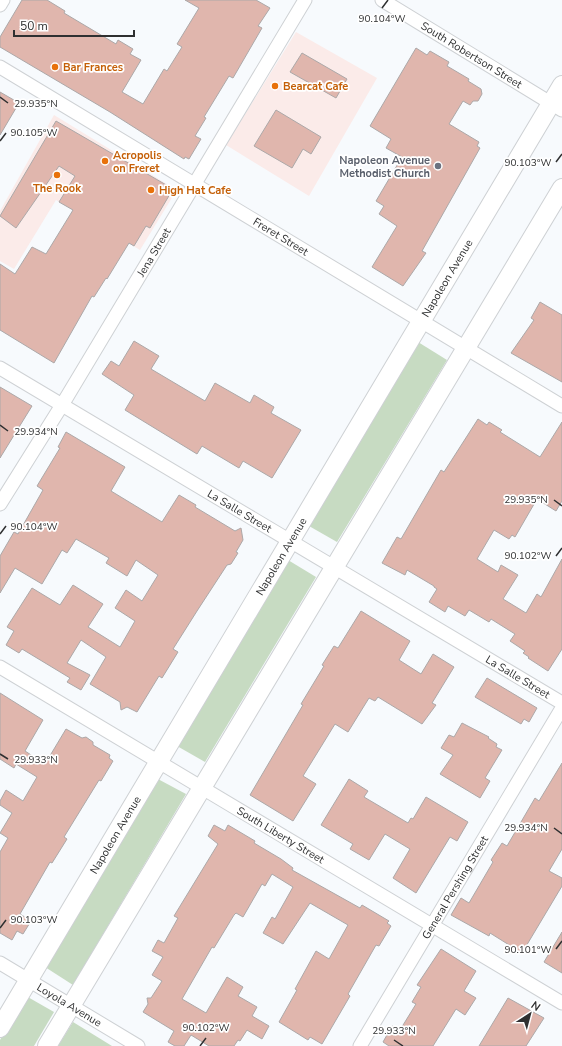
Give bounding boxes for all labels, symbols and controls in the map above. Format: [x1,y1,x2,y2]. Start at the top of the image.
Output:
scale bar [14,12,134,38]
text: 90.104°W [358,12,406,26]
text: 50 m [20,18,48,34]
street label: South Robertson Street [418,18,525,92]
place label: Bar Frances [63,60,123,75]
marker: Bar Frances [50,62,60,72]
place label: Bearcat Cafe [283,79,348,94]
marker: Bearcat Cafe [270,81,280,91]
text: 29.935°N [14,97,58,111]
text: 90.105°W [10,126,58,140]
place label: Acropolis on Freret [113,148,162,176]
place label: Napoleon Avenue Methodist Church [339,153,430,181]
marker: Acropolis on Freret [100,156,110,166]
text: 90.103°W [504,156,552,170]
marker: Napoleon Avenue Methodist Church [433,161,443,171]
marker: The Rook [52,170,62,180]
place label: The Rook [33,181,82,196]
place label: High Hat Cafe [159,183,231,198]
marker: High Hat Cafe [146,185,156,195]
street label: Freret Street [250,214,311,259]
street label: Jena Street [133,225,175,281]
street label: Napoleon Avenue [418,236,476,320]
text: 29.934°N [14,425,58,439]
street label: La Salle Street [204,486,274,536]
text: 29.935°N [504,493,548,507]
street label: Napoleon Avenue [252,515,311,598]
text: 90.104°W [10,520,58,534]
text: 90.102°W [504,549,552,563]
street label: La Salle Street [483,652,553,702]
text: 29.933°N [14,753,58,767]
street label: Napoleon Avenue [87,793,145,877]
street label: South Liberty Street [234,803,327,867]
text: 29.934°N [504,821,548,835]
street label: General Pershing Street [419,833,492,942]
text: 90.103°W [10,913,58,927]
text: 90.101°W [504,943,552,957]
street label: Loyola Avenue [34,980,104,1031]
north arrow [510,994,550,1034]
text: N [528,998,543,1015]
text: 90.102°W [182,1021,230,1035]
text: 29.933°N [372,1024,416,1038]

